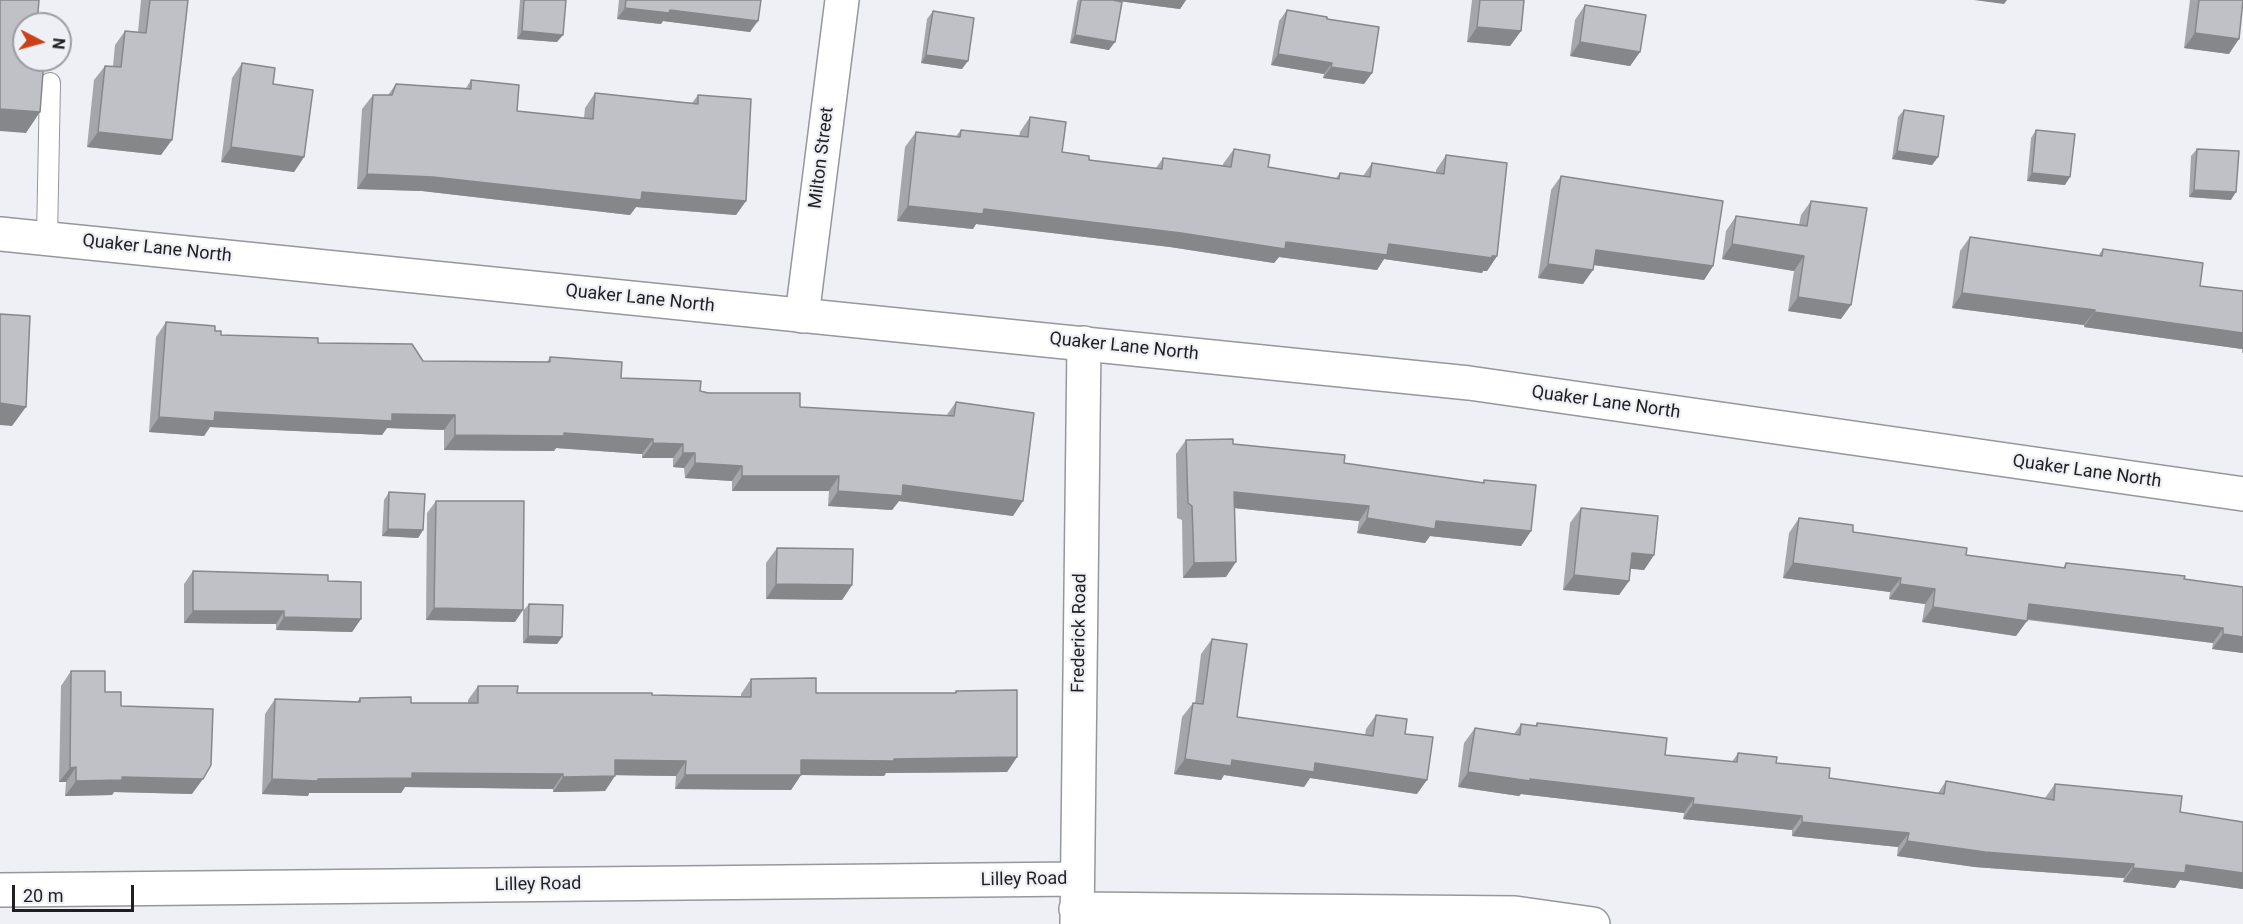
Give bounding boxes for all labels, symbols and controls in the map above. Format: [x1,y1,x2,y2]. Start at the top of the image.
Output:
north arrow [12,12,72,72]
text: N [48,37,68,50]
street label: Milton Street [805,106,839,210]
street label: Quaker Lane North [81,230,233,268]
street label: Quaker Lane North [564,280,716,318]
street label: Quaker Lane North [1048,328,1200,366]
street label: Quaker Lane North [1530,382,1682,424]
street label: Quaker Lane North [2011,451,2163,493]
street label: Frederick Road [1068,573,1092,693]
street label: Lilley Road [981,868,1067,892]
scale bar [15,873,136,911]
street label: Lilley Road [495,873,581,897]
text: 20 m [23,885,63,906]

